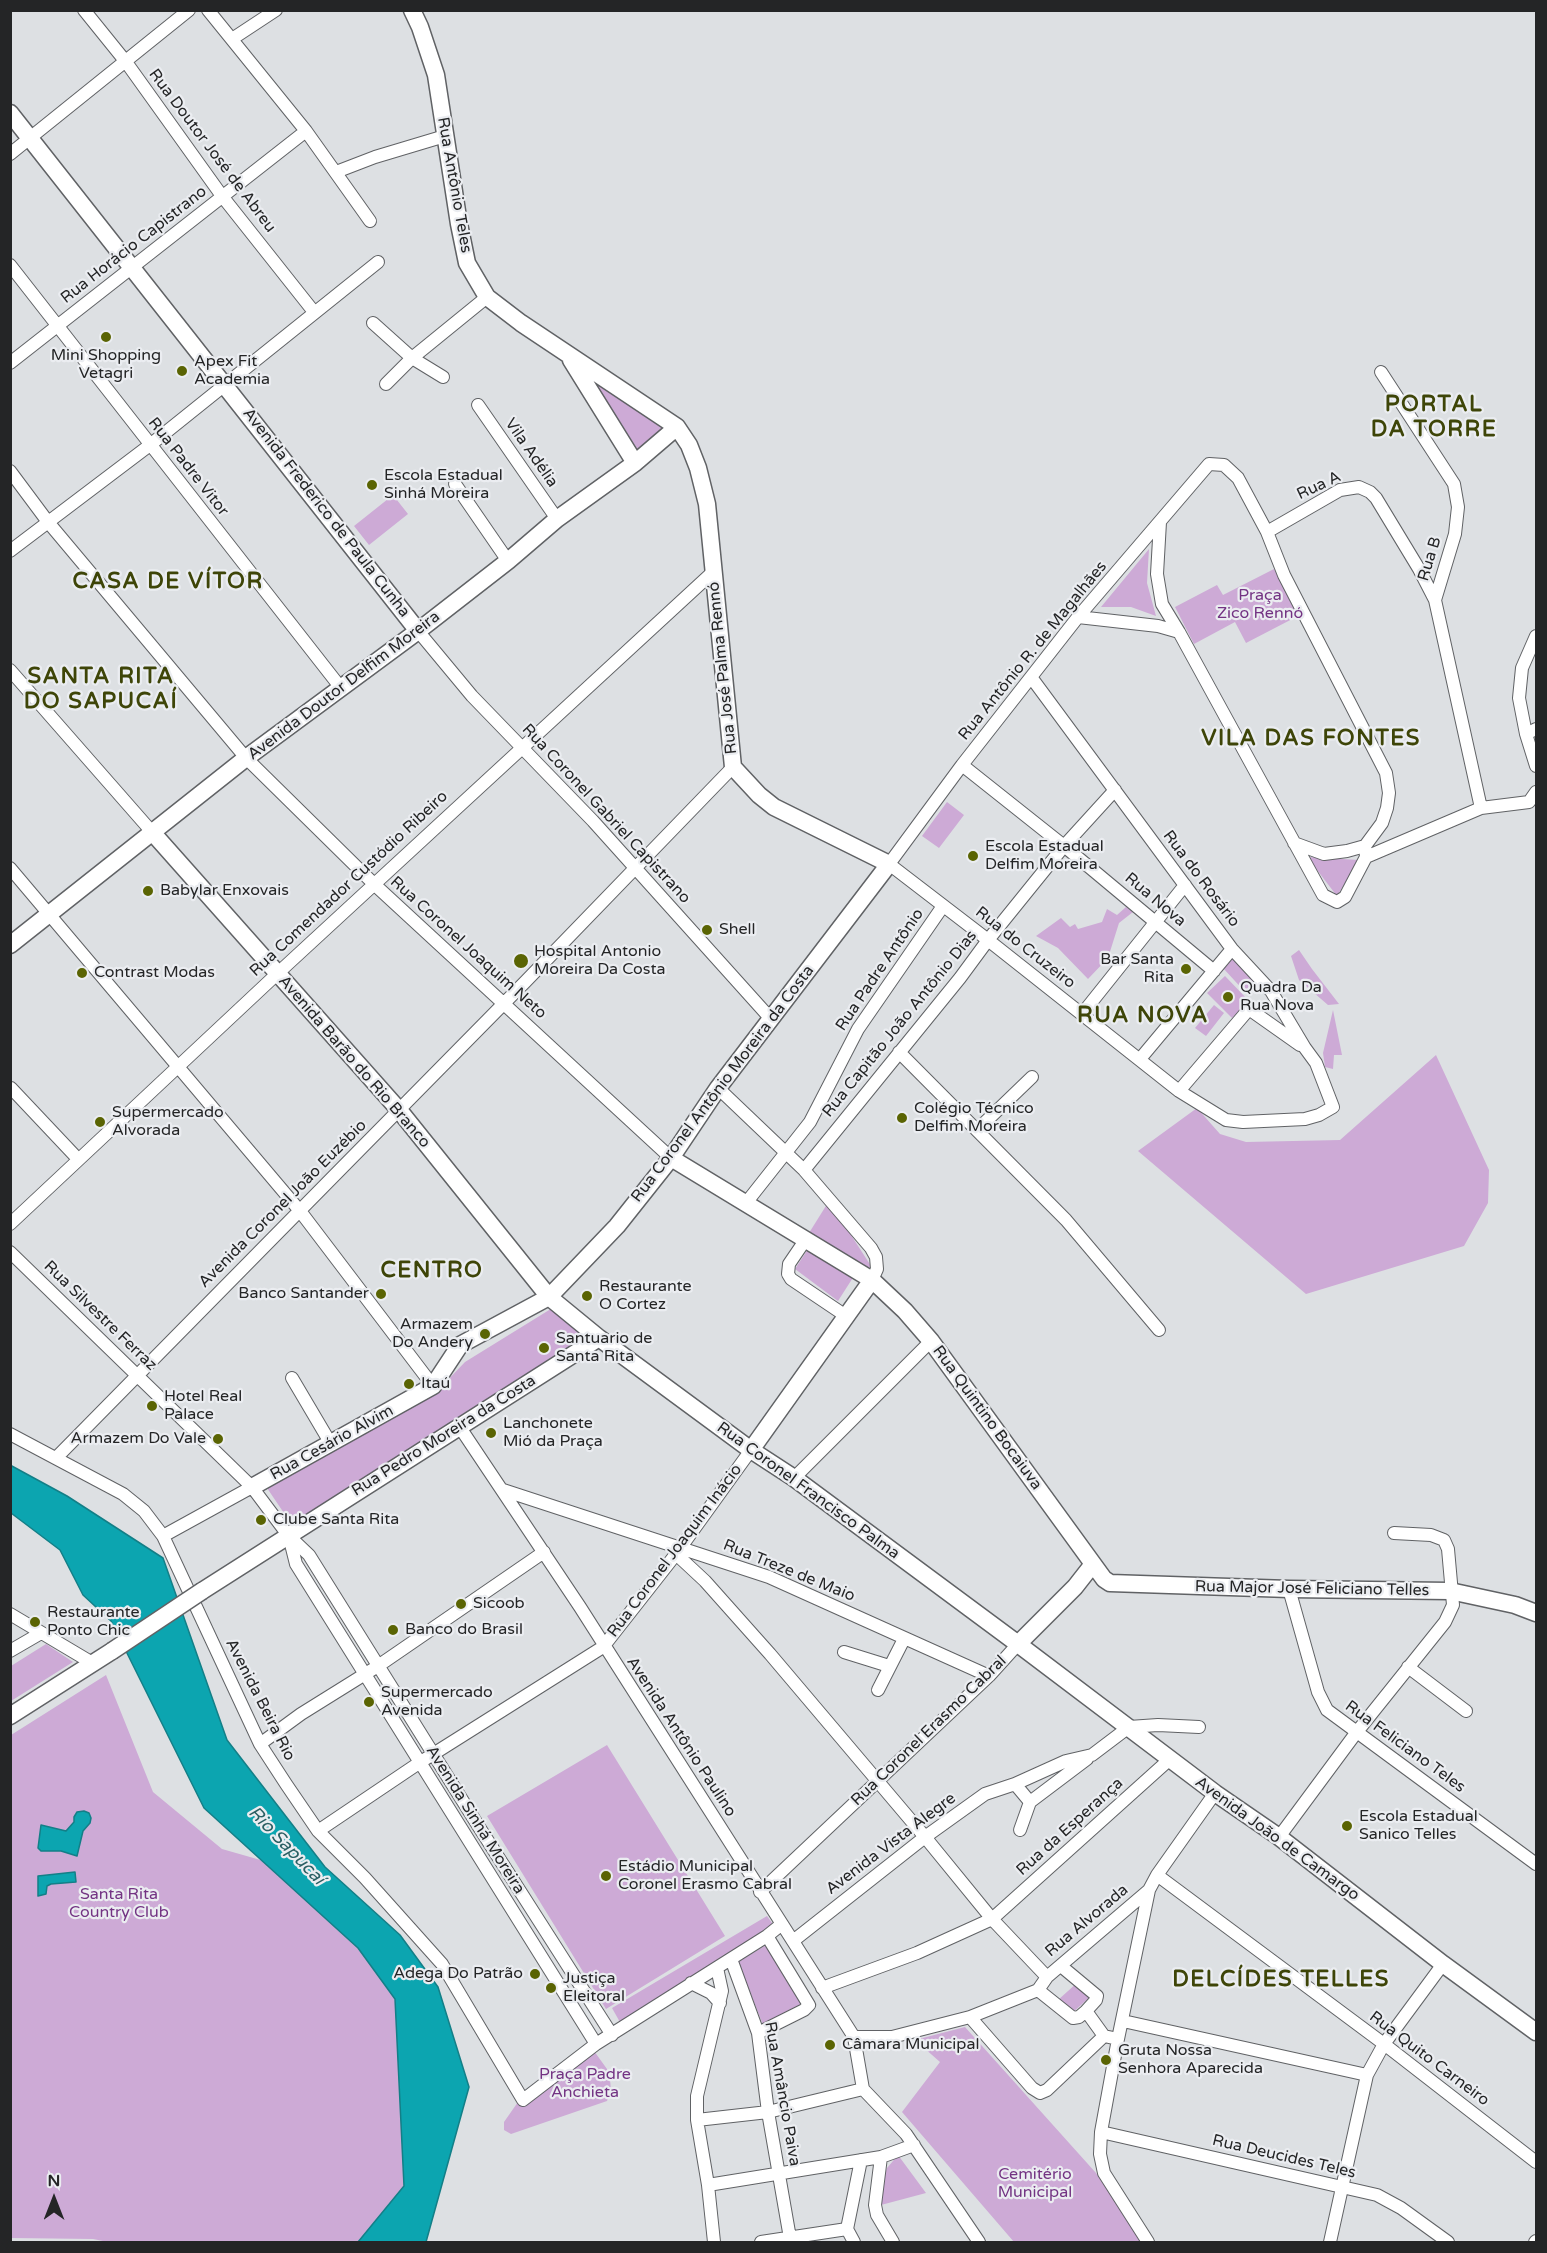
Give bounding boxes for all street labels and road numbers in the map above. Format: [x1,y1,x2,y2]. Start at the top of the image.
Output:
street label: Rua Doutor José de Abreu [144,66,280,236]
street label: Rua Antônio Teles [433,116,475,254]
street label: Rua Horácio Capistrano [57,182,211,308]
street label: Avenida Frederico de Paula Cunha [238,405,414,621]
street label: Rua Padre Vitor [144,414,232,520]
street label: Vila Adélia [500,415,562,491]
street label: Rua A [1294,468,1344,504]
street label: Rua B [1414,534,1446,584]
street label: Rua Antônio R. de Magalhães [955,558,1111,744]
street label: Rua José Palma Rennó [704,581,742,755]
street label: Avenida Doutor Delfim Moreira [244,607,444,765]
street label: Rua Coronel Gabriel Capistrano [518,720,694,908]
street label: Rua Comendador Custódio Ribeiro [246,787,452,981]
street label: Rua do Rosário [1158,827,1244,931]
street label: Rua Nova [1121,869,1189,931]
street label: Rua Coronel Joaquim Neto [386,873,550,1023]
street label: Rua do Cruzeiro [971,903,1079,993]
street label: Rua Padre Antônio [832,905,928,1035]
street label: Rua Capitão João Antônio Dias [819,927,981,1121]
street label: Rua Coronel Antônio Moreira da Costa [627,962,819,1206]
street label: Avenida Barão do Rio Branco [274,972,434,1152]
street label: Avenida Coronel João Euzébio [195,1116,371,1292]
street label: Rua Silvestre Ferraz [40,1257,160,1375]
street label: Rua Quintino Bocaiuva [928,1342,1046,1494]
street label: Rua Pedro Moreira da Costa [348,1371,540,1501]
street label: Rua Cesário Alvim [267,1401,397,1485]
street label: Rua Coronel Francisco Palma [713,1418,903,1564]
street label: Rua Coronel Joaquim Inácio [604,1461,746,1641]
street label: Rua Treze de Maio [720,1536,858,1606]
street label: Rua Major José Feliciano Telles [1195,1577,1429,1601]
street label: Avenida Beira Rio [221,1636,299,1764]
street label: Rua Coronel Erasmo Cabral [847,1652,1011,1810]
street label: Avenida Antônio Paulino [622,1653,740,1821]
street label: Rua Feliciano Teles [1341,1697,1469,1797]
street label: Avenida Sinhá Moreira [422,1742,528,1898]
street label: Avenida João de Camargo [1191,1773,1363,1905]
street label: Rua da Esperança [1013,1774,1127,1880]
street label: Avenida Vista Alegre [822,1789,960,1899]
street label: Rua Alvorada [1042,1881,1132,1961]
street label: Rua Quito Carneiro [1365,2008,1493,2110]
street label: Rua Amâncio Paiva [760,2020,804,2168]
street label: Rua Deucides Teles [1210,2131,1358,2183]

